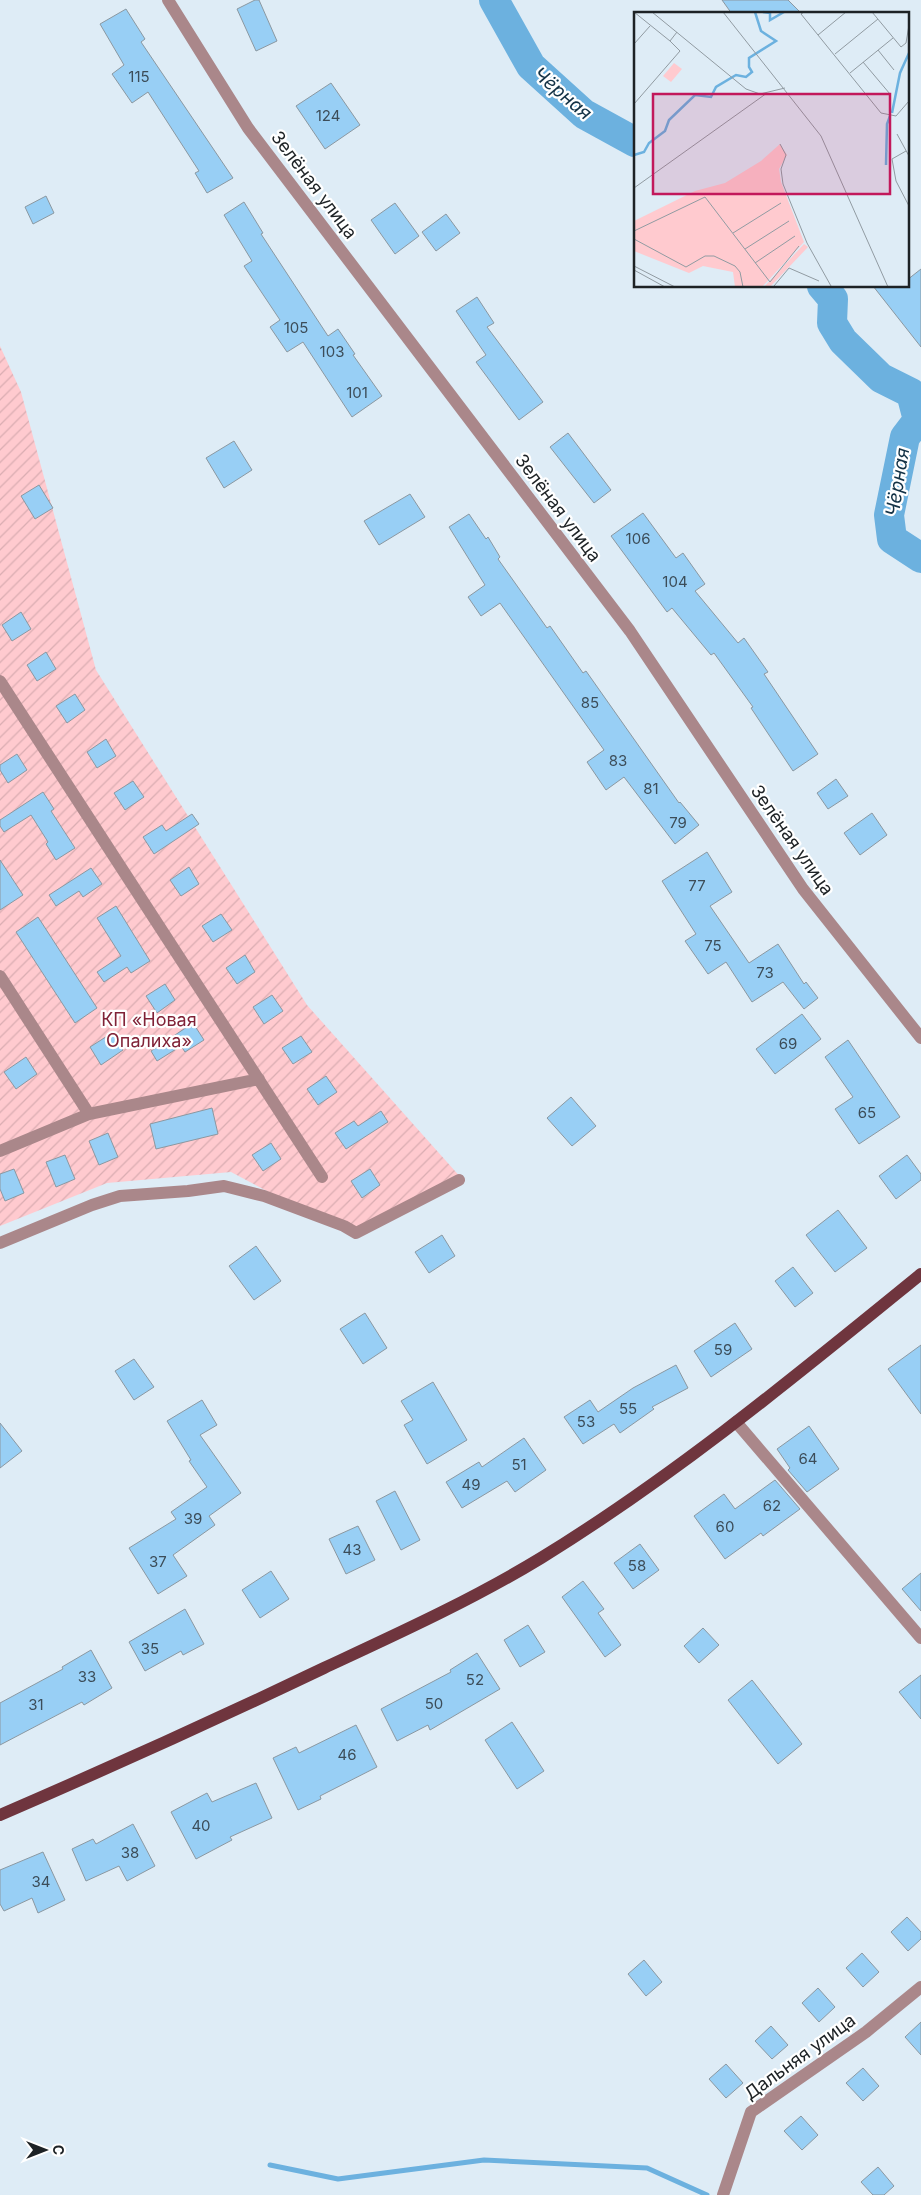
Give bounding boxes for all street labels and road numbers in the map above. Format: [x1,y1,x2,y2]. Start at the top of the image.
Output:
street label: Зелёная улица [267,127,362,243]
street label: Зелёная улица [511,450,606,566]
street label: Зелёная улица [747,781,838,899]
street label: Дальняя улица [740,2009,859,2104]

